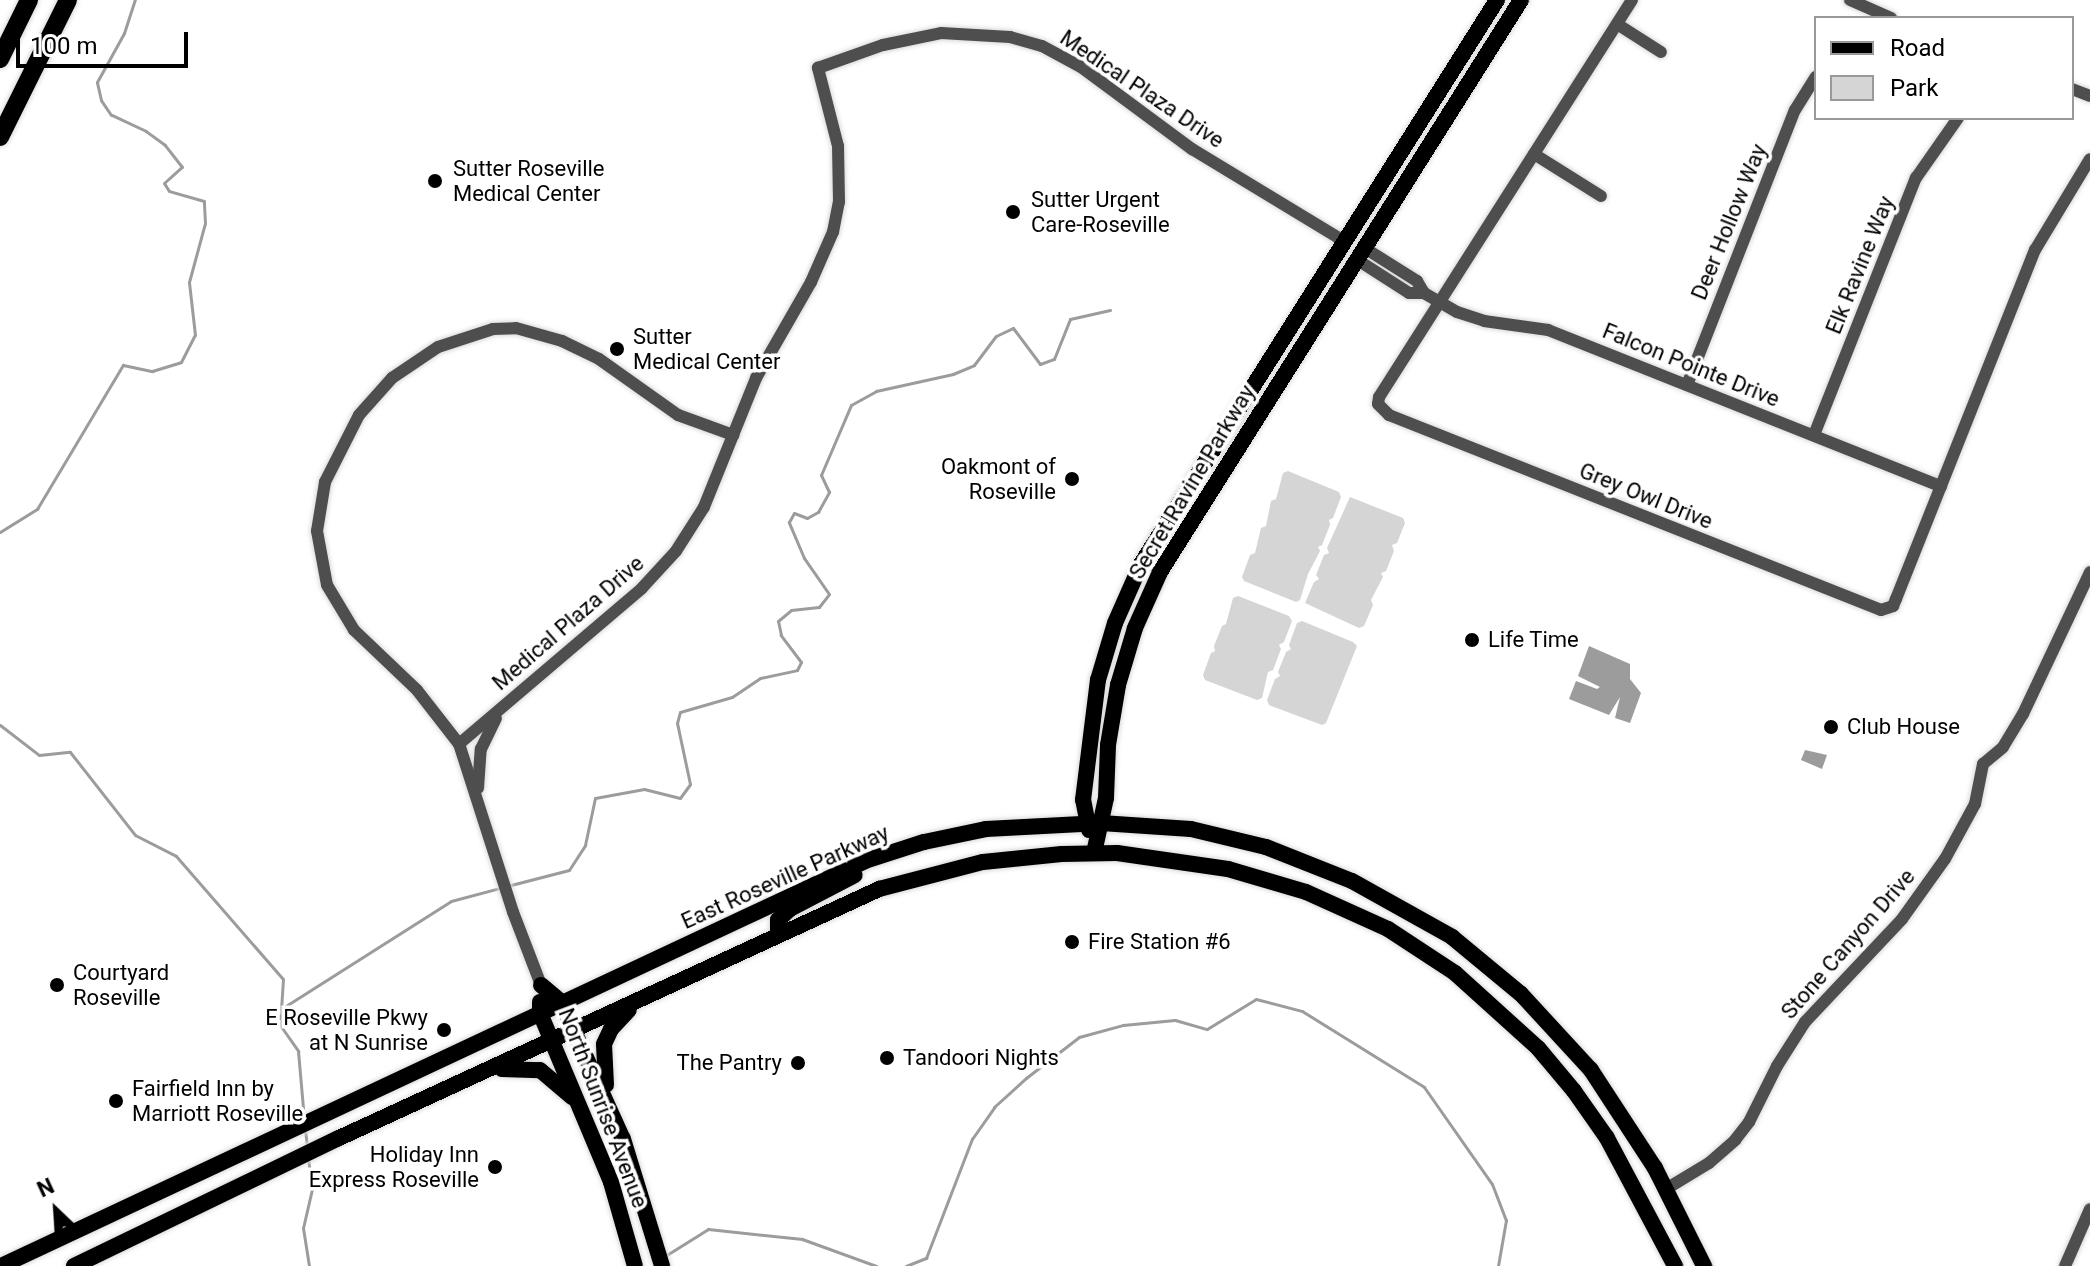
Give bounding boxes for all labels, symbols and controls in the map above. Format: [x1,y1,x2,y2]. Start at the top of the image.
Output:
scale bar [20,16,192,66]
legend [1814,16,2074,120]
street label: Medical Plaza Drive [1055,24,1229,154]
text: 100 m [30,32,97,60]
text: Road [1890,34,1945,62]
text: Park [1890,74,1938,102]
street label: Deer Hollow Way [1686,140,1772,304]
place label: Sutter Roseville Medical Center [453,155,605,206]
marker: Sutter Roseville Medical Center [424,170,446,192]
place label: Sutter Urgent Care-Roseville [1031,186,1170,238]
street label: Elk Ravine Way [1820,192,1900,338]
marker: Sutter Urgent Care-Roseville [1002,201,1024,223]
street label: Falcon Pointe Drive [1599,317,1783,413]
place label: Sutter Medical Center [633,323,780,374]
marker: Sutter Medical Center [608,340,626,358]
street label: Secret Ravine Parkway [1124,380,1260,584]
place label: Oakmont of Roseville [941,453,1056,504]
street label: Grey Owl Drive [1575,457,1717,535]
marker: Oakmont of Roseville [1063,470,1081,488]
street label: Medical Plaza Drive [487,550,649,696]
place label: Life Time [1488,627,1579,653]
marker: Life Time [1463,631,1481,649]
place label: Club House [1847,714,1960,740]
marker: Club House [1822,718,1840,736]
street label: East Roseville Parkway [677,819,893,935]
street label: Stone Canyon Drive [1776,864,1920,1024]
place label: Fire Station #6 [1088,929,1231,955]
marker: Fire Station #6 [1063,933,1081,951]
place label: Courtyard Roseville [73,959,169,1010]
marker: Courtyard Roseville [48,976,66,994]
place label: E Roseville Pkwy at N Sunrise [265,1004,428,1056]
street label: North Sunrise Avenue [553,1005,653,1211]
marker: E Roseville Pkwy at N Sunrise [435,1021,453,1039]
place label: Tandoori Nights [903,1045,1059,1071]
marker: Tandoori Nights [878,1049,896,1067]
place label: The Pantry [677,1050,782,1076]
marker: The Pantry [789,1054,807,1072]
place label: Fairfield Inn by Marriott Roseville [132,1075,303,1126]
marker: Fairfield Inn by Marriott Roseville [107,1092,125,1110]
place label: Holiday Inn Express Roseville [309,1141,479,1192]
marker: Holiday Inn Express Roseville [486,1158,504,1176]
north arrow [16,1170,96,1250]
text: N [33,1173,58,1202]

